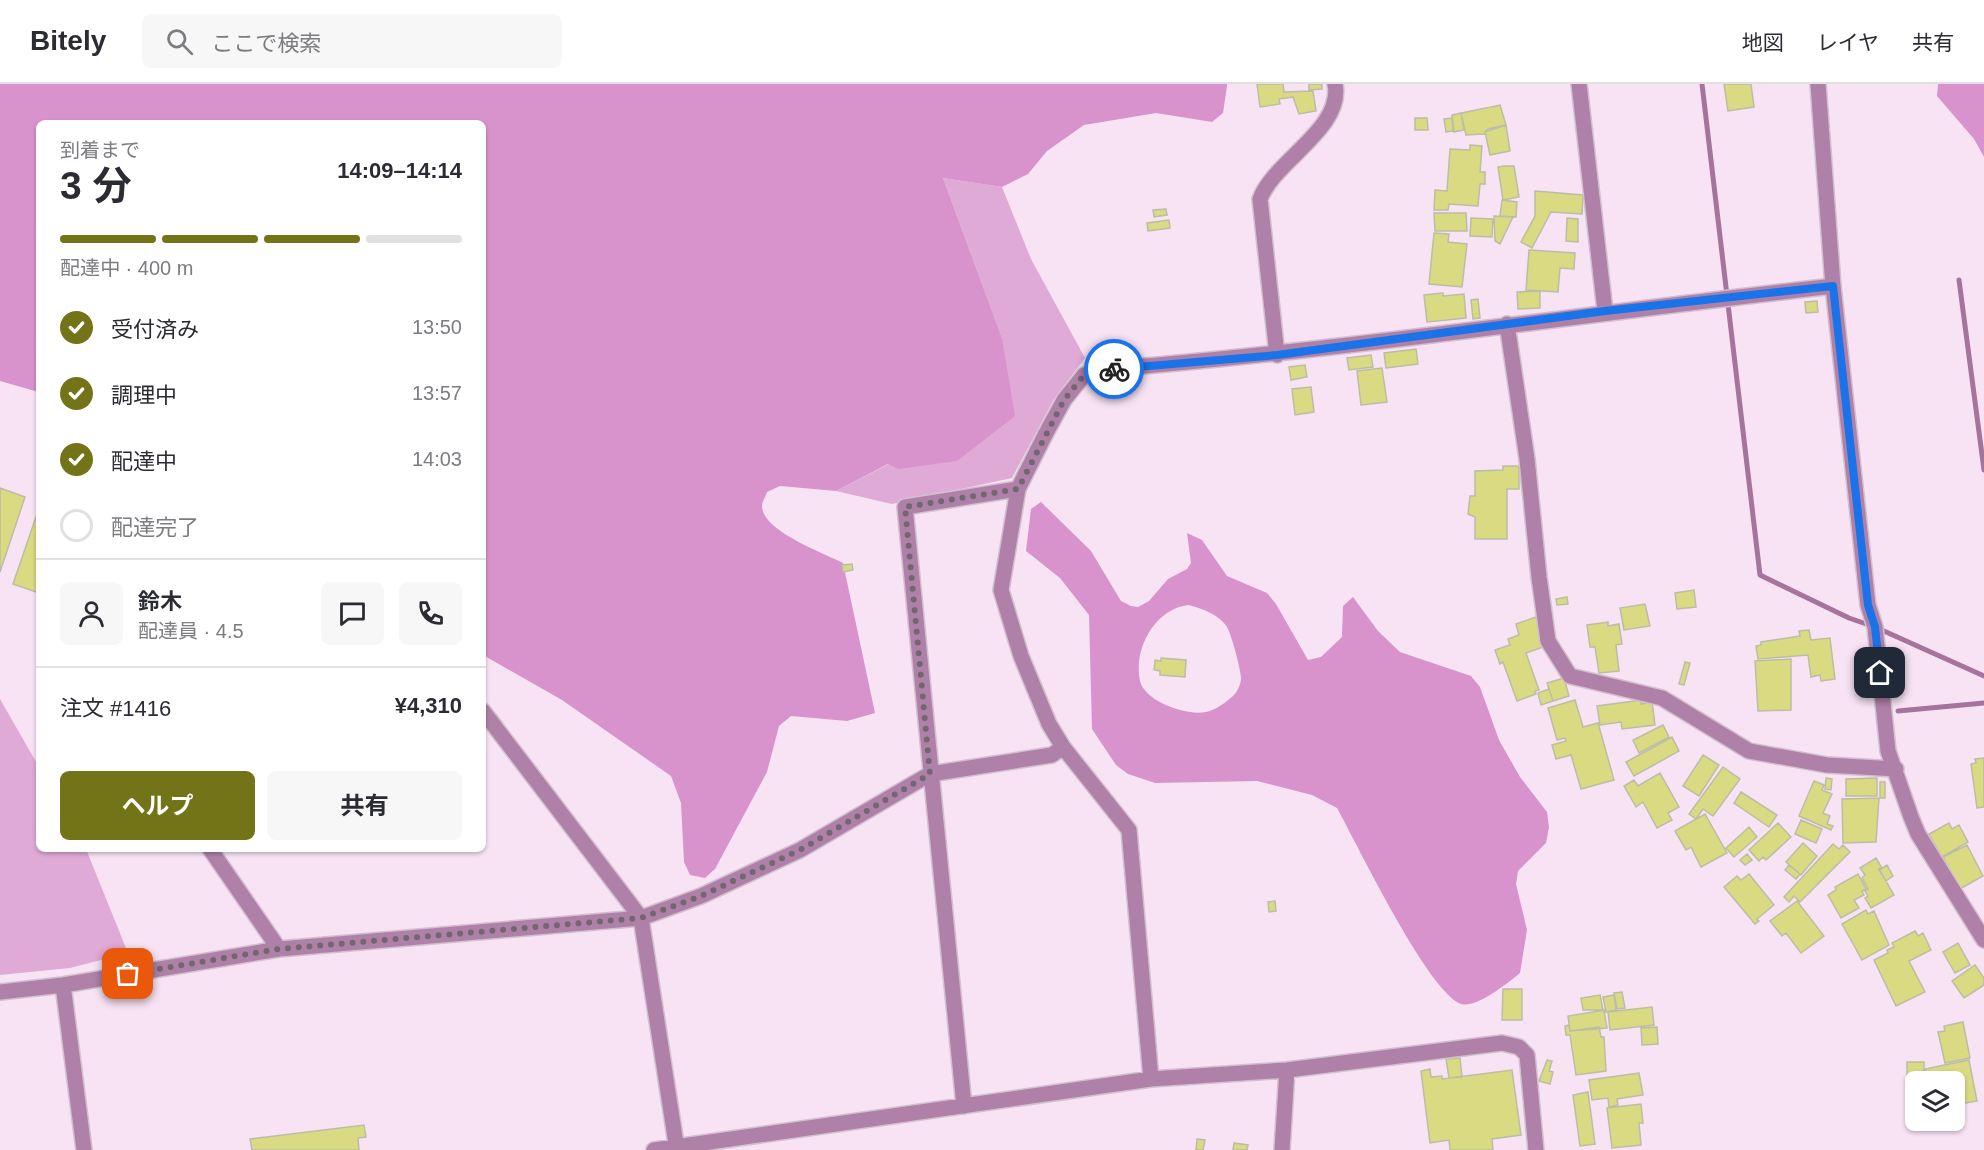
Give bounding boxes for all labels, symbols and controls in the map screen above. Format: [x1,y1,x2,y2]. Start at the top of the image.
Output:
search box [142,14,562,68]
text: Bitely [30,25,106,56]
icon: search [163,25,196,58]
text: ここで検索 [211,31,321,56]
text: 地図 [1742,31,1784,54]
text: レイヤ [1817,31,1879,54]
text: 共有 [1912,31,1954,54]
text: 到着まで [60,139,140,161]
text: 14:09–14:14 [337,158,462,183]
text: 3 分 [60,164,132,207]
text: 配達中 · 400 m [60,257,193,279]
icon: check [60,311,93,344]
text: 13:50 [412,316,462,338]
text: 受付済み [111,317,199,342]
courier [1084,339,1144,399]
icon: bike [1098,353,1131,386]
icon: check [60,377,93,410]
text: 13:57 [412,382,462,404]
text: 調理中 [111,383,177,408]
icon: check [60,443,93,476]
text: 14:03 [412,448,462,470]
text: 配達中 [111,449,177,474]
text: 配達完了 [111,515,199,540]
button: person [60,582,123,645]
button: chat [321,582,384,645]
button: phone [399,582,462,645]
text: 鈴木 [138,589,182,614]
text: 配達員 · 4.5 [138,620,244,642]
pin [1854,647,1905,698]
icon: home [1863,656,1896,689]
text: ¥4,310 [395,693,462,718]
text: 注文 #1416 [60,696,171,721]
button: ヘルプ [60,771,255,840]
button: 共有 [267,771,462,840]
pin [102,948,153,999]
icon: bag [111,957,144,990]
map controls [1905,1071,1965,1131]
button: layers [1905,1071,1965,1131]

